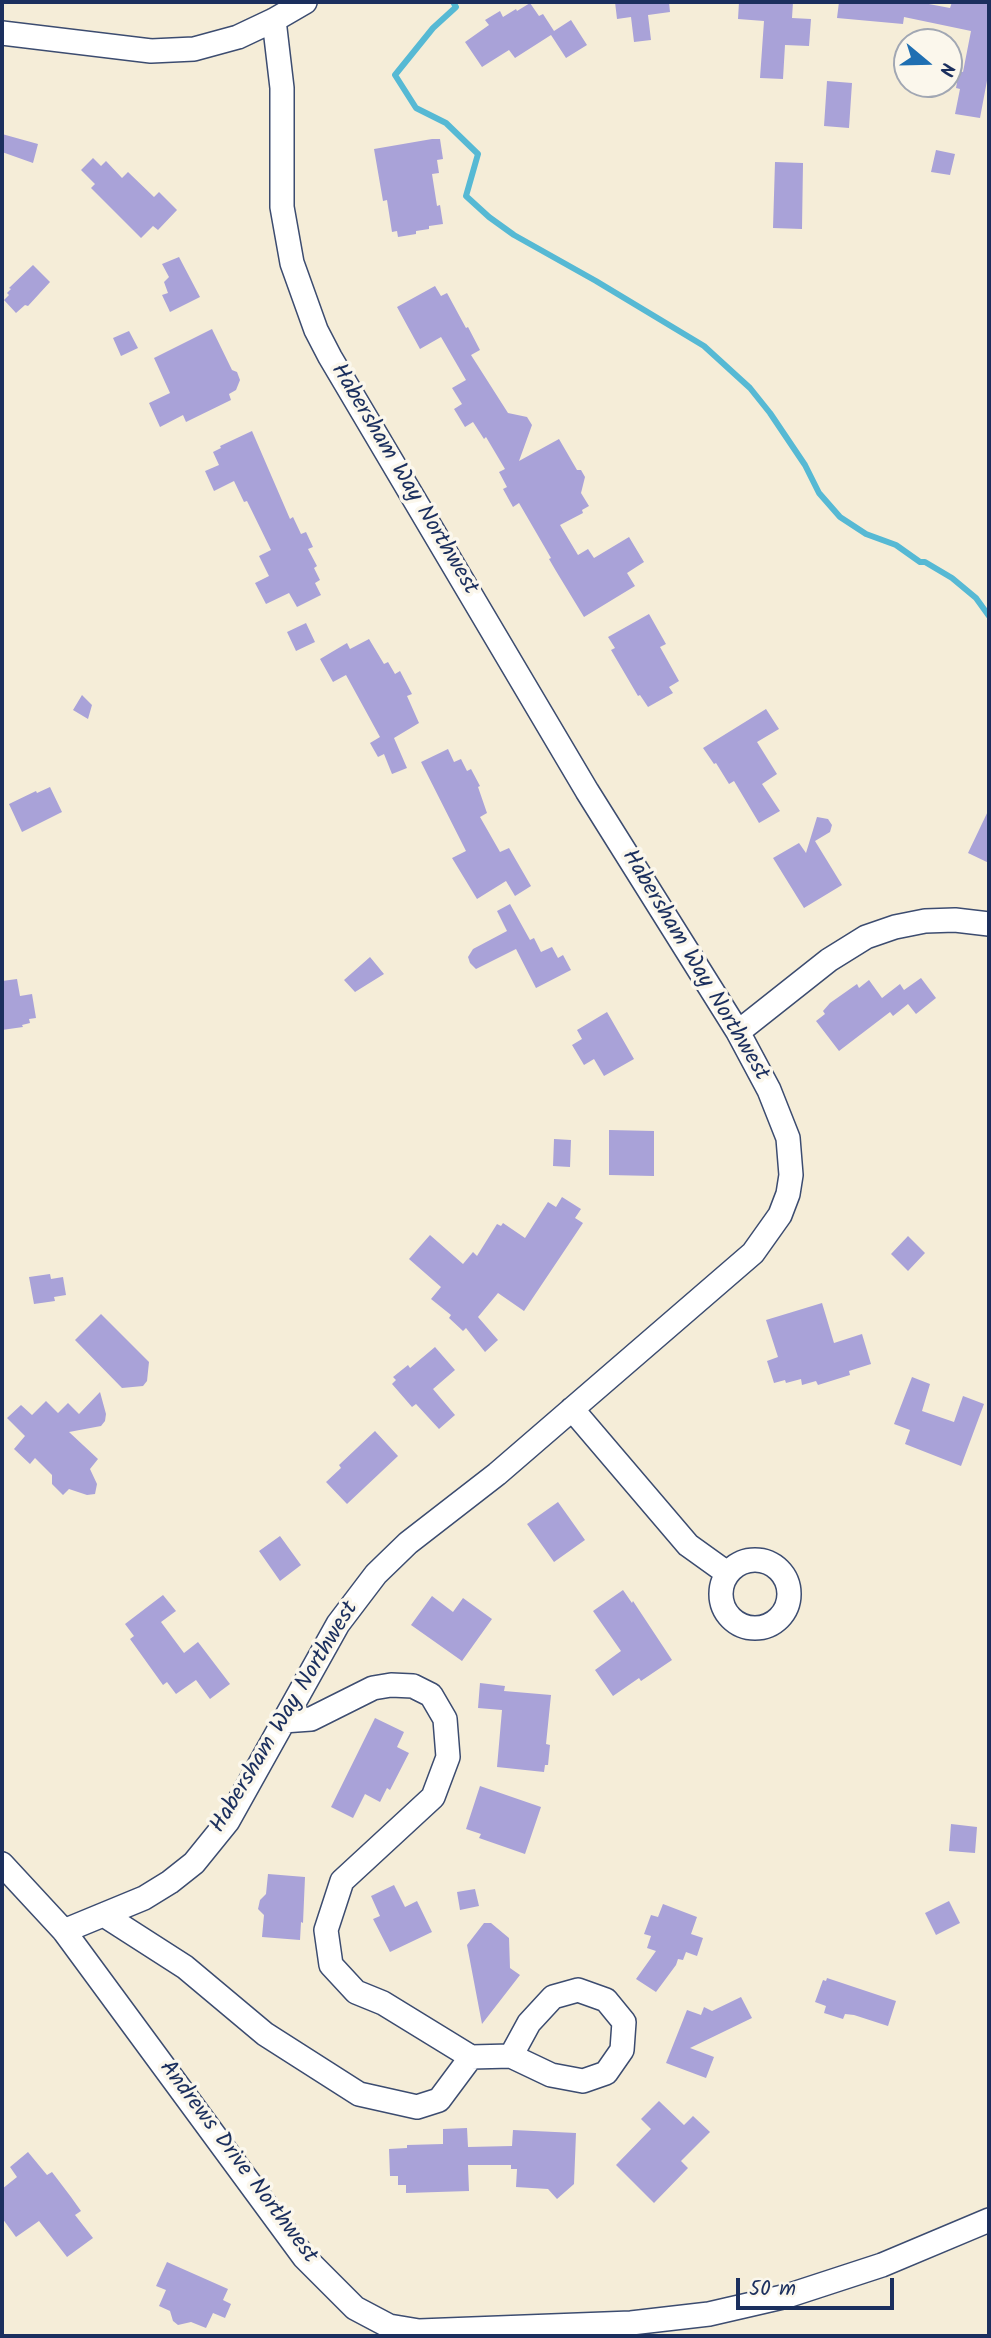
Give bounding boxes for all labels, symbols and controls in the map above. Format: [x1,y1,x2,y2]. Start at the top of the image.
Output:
north arrow [893,28,963,98]
text: N [930,59,962,80]
street label: Habersham Way Northwest [323,359,483,601]
street label: Habersham Way Northwest [614,845,774,1087]
street label: Habersham Way Northwest [206,1597,366,1839]
street label: Andrews Drive Northwest [152,2056,322,2270]
scale bar [739,2264,897,2308]
text: 50 m [749,2273,796,2306]

